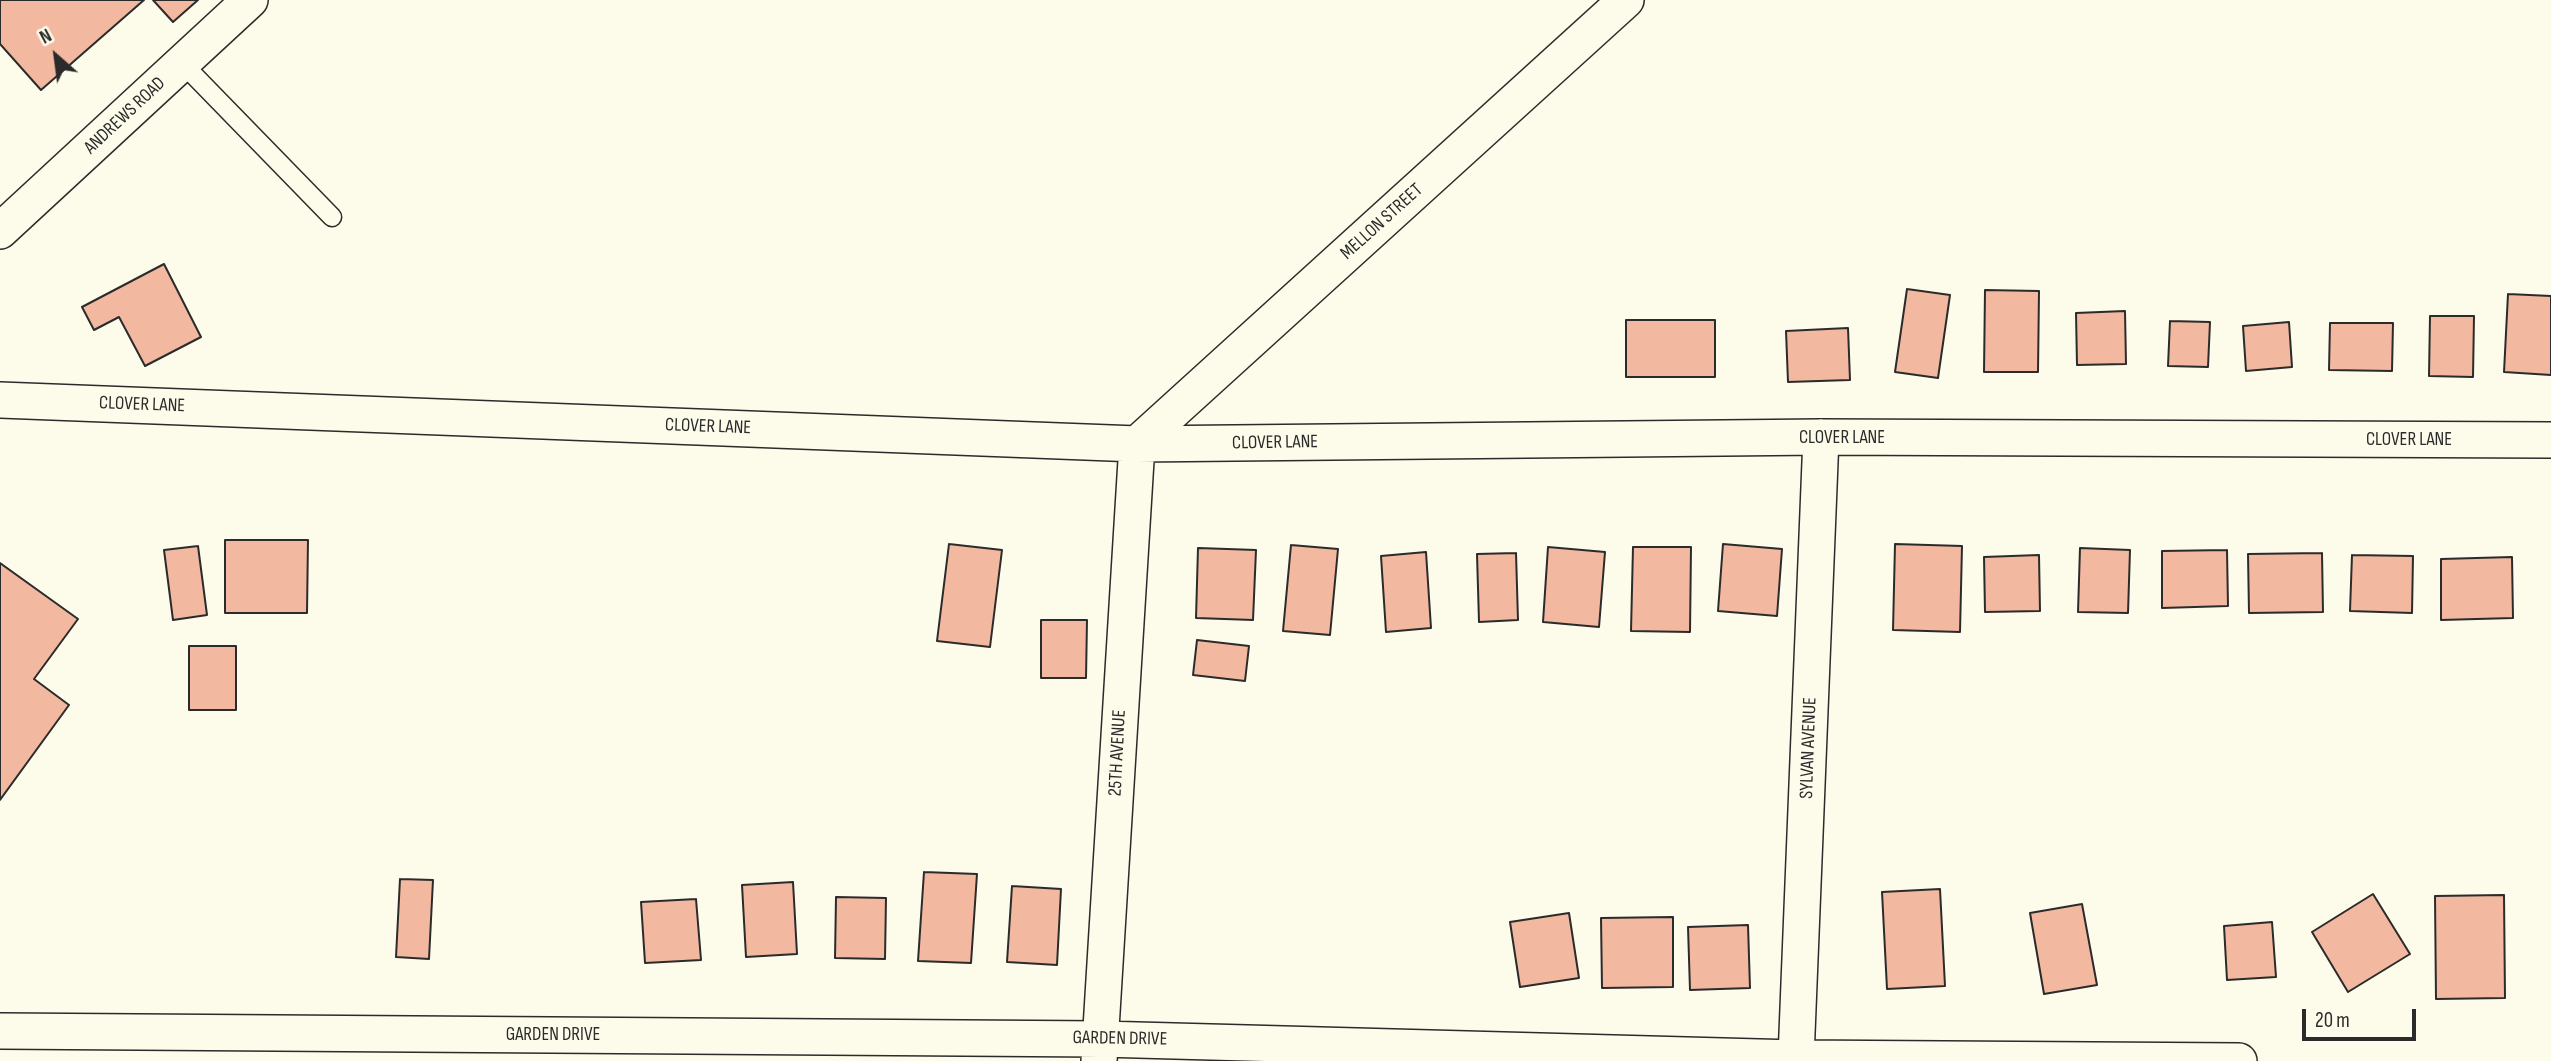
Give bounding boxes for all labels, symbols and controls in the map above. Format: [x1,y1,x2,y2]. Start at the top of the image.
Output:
north arrow [21,21,91,91]
text: N [36,24,56,50]
street label: ANDREWS ROAD [80,73,170,159]
street label: MELLON STREET [1336,179,1428,265]
street label: CLOVER LANE [99,392,185,418]
street label: CLOVER LANE [665,414,751,440]
street label: CLOVER LANE [1799,427,1885,449]
street label: CLOVER LANE [2366,429,2452,451]
street label: CLOVER LANE [1232,431,1318,455]
street label: SYLVAN AVENUE [1796,697,1822,799]
street label: 25TH AVENUE [1104,709,1132,797]
scale bar [2306,995,2420,1038]
text: 20 m [2315,1008,2350,1033]
street label: GARDEN DRIVE [506,1024,600,1046]
street label: GARDEN DRIVE [1072,1027,1168,1051]

